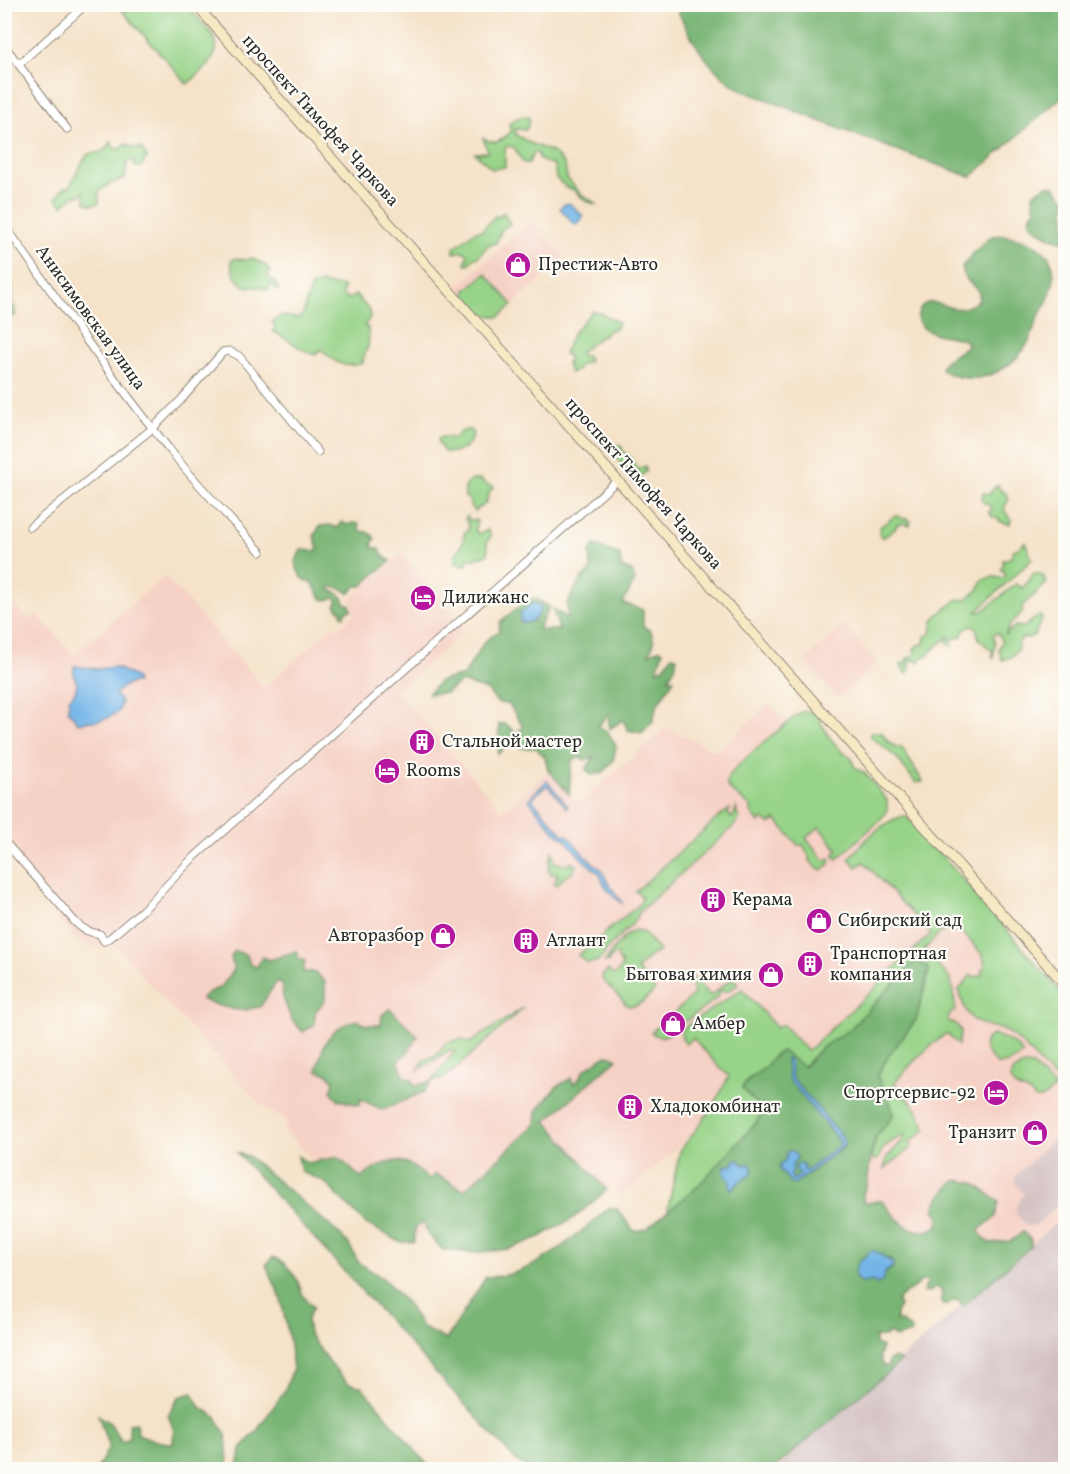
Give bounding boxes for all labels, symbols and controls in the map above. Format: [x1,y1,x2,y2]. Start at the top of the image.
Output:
street label: проспект Тимофея Чаркова [236,29,404,213]
street label: Анисимовская улица [29,240,151,396]
shop icon: Престиж-Авто [503,250,533,280]
place label: Престиж-Авто [538,253,658,278]
street label: проспект Тимофея Чаркова [559,392,727,576]
hotel icon: Дилижанс [408,583,438,613]
place label: Дилижанс [442,586,529,611]
building icon: Стальной мастер [407,727,437,757]
place label: Стальной мастер [442,730,582,755]
hotel icon: Rooms [372,756,402,786]
place label: Rooms [406,759,461,784]
building icon: Керама [698,885,728,915]
place label: Керама [732,888,793,913]
shop icon: Сибирский сад [804,906,834,936]
place label: Сибирский сад [838,909,962,934]
shop icon: Авторазбор [428,921,458,951]
place label: Авторазбор [328,924,424,949]
building icon: Атлант [511,926,541,956]
place label: Атлант [546,929,605,954]
place label: Транспортная компания [830,942,947,988]
building icon: Транспортная компания [795,949,825,979]
shop icon: Бытовая химия [756,960,786,990]
place label: Бытовая химия [626,963,752,988]
shop icon: Амбер [658,1009,688,1039]
place label: Амбер [692,1012,745,1037]
hotel icon: Спортсервис-92 [981,1078,1011,1108]
place label: Спортсервис-92 [843,1081,976,1106]
building icon: Хладокомбинат [615,1092,645,1122]
place label: Хладокомбинат [650,1095,780,1120]
shop icon: Транзит [1020,1118,1050,1148]
place label: Транзит [948,1121,1016,1146]

